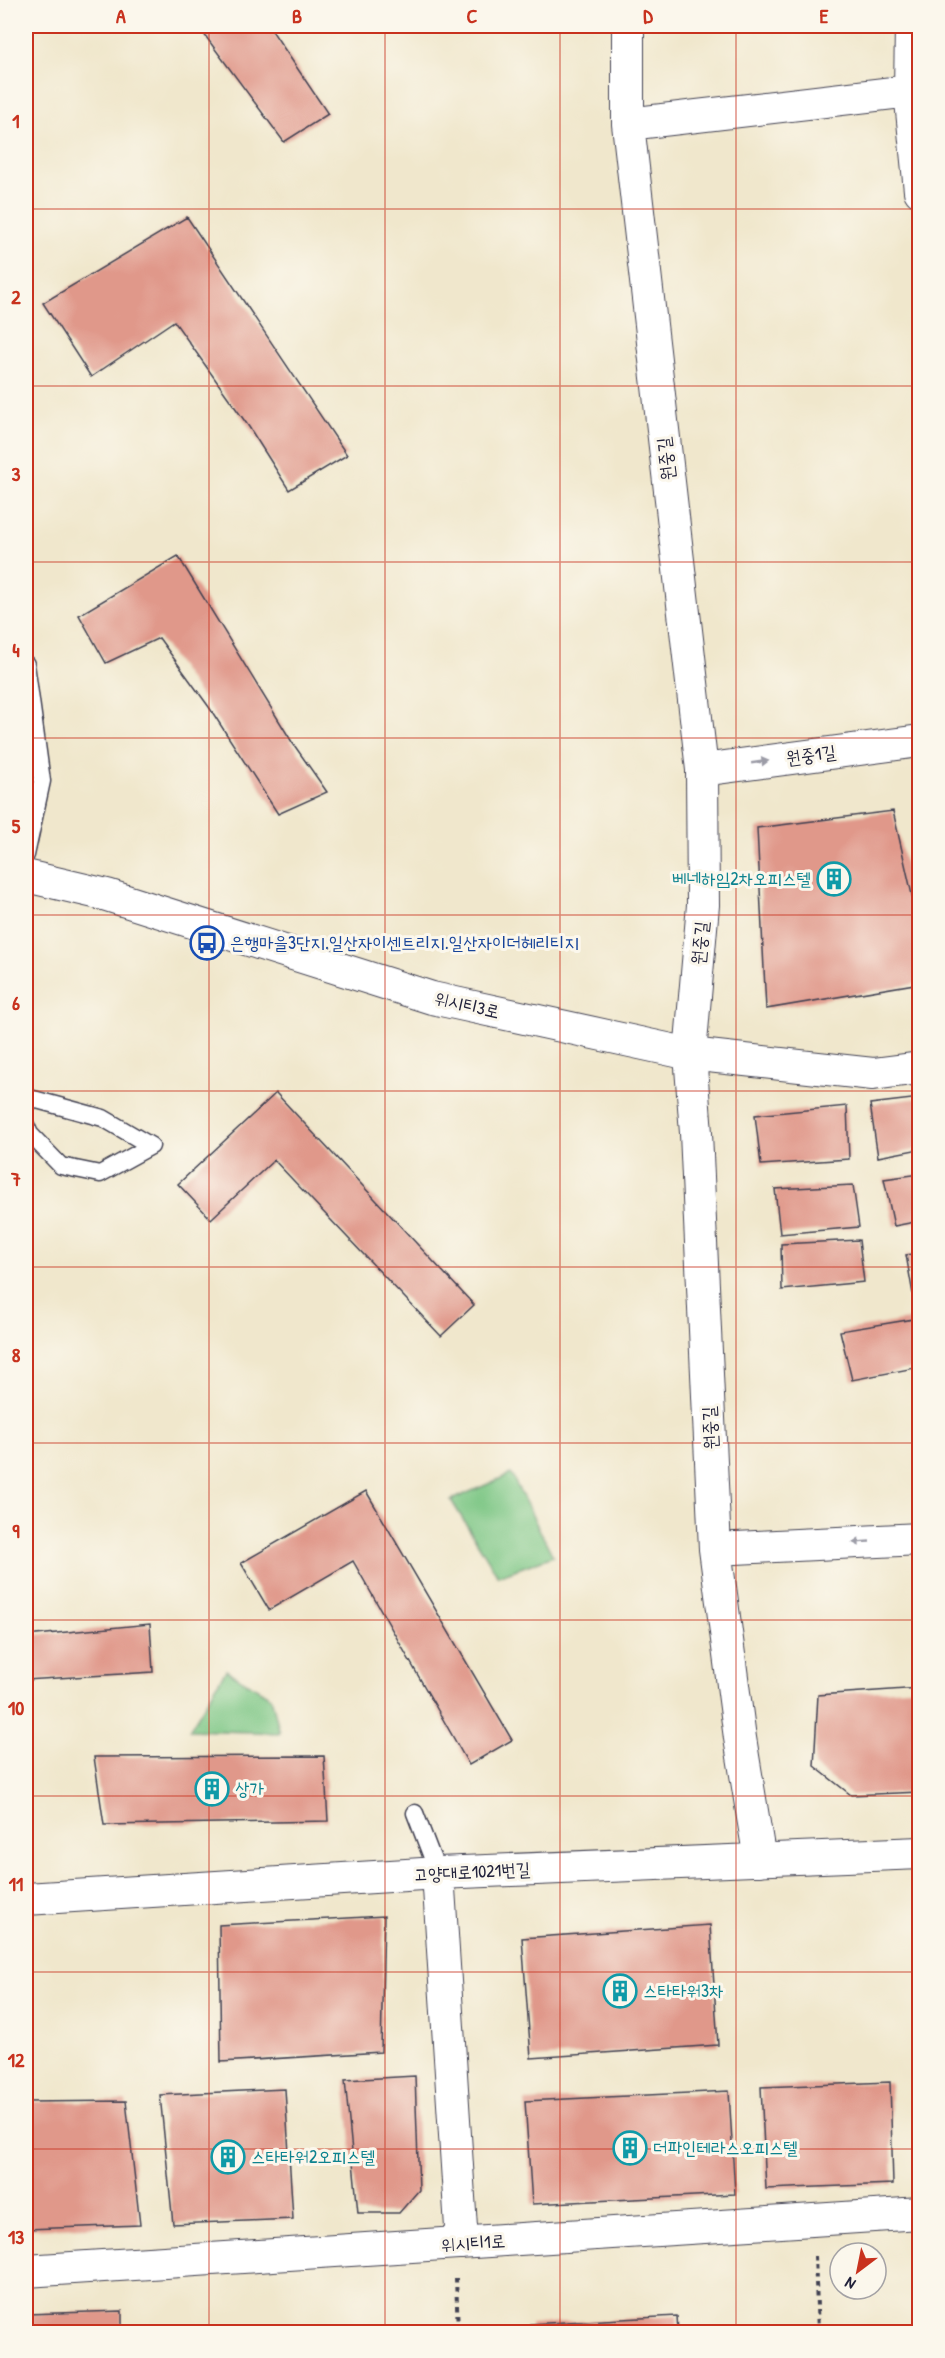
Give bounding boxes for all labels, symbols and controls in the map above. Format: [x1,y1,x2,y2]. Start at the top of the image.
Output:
text: A [116,2,126,29]
text: B [292,2,302,29]
text: C [467,2,478,29]
text: D [643,2,653,29]
text: E [820,2,829,29]
text: 1 [12,107,20,134]
text: 2 [11,283,21,310]
street label: 원중길 [650,435,681,482]
text: 3 [12,460,21,487]
text: 4 [12,636,20,663]
street label: 원중1길 [784,739,838,770]
one-way arrow [750,758,769,767]
text: 5 [12,812,21,839]
building icon: 베네하임2차오피스텔 [816,861,852,897]
place label: 베네하임2차오피스텔 [672,866,811,891]
street label: 원중길 [685,920,714,966]
bus stop icon: 은행마을3단지.일산자이센트리지.일산자이더헤리티지 [189,925,225,961]
place label: 은행마을3단지.일산자이센트리지.일산자이더헤리티지 [230,930,579,955]
street label: 위시티3로 [432,985,502,1024]
text: 6 [12,989,20,1016]
text: 7 [10,1165,21,1192]
text: 8 [12,1341,21,1368]
street label: 원중길 [696,1405,723,1450]
text: 9 [12,1517,20,1544]
one-way arrow [852,1537,871,1546]
text: 10 [8,1694,24,1721]
building icon: 상가 [194,1771,230,1807]
place label: 상가 [235,1776,264,1801]
street label: 고양대로1021번길 [413,1856,531,1887]
text: 11 [9,1870,23,1897]
building icon: 스타타워3차 [602,1973,638,2009]
place label: 스타타워3차 [643,1978,724,2003]
text: 12 [8,2046,25,2073]
building icon: 더파인테라스오피스텔 [612,2130,648,2166]
place label: 더파인테라스오피스텔 [653,2135,798,2160]
building icon: 스타타워2오피스텔 [210,2139,246,2175]
place label: 스타타워2오피스텔 [251,2144,375,2169]
text: 13 [8,2223,24,2250]
street label: 위시티1로 [440,2228,506,2257]
north arrow [828,2241,888,2301]
text: N [840,2272,859,2295]

